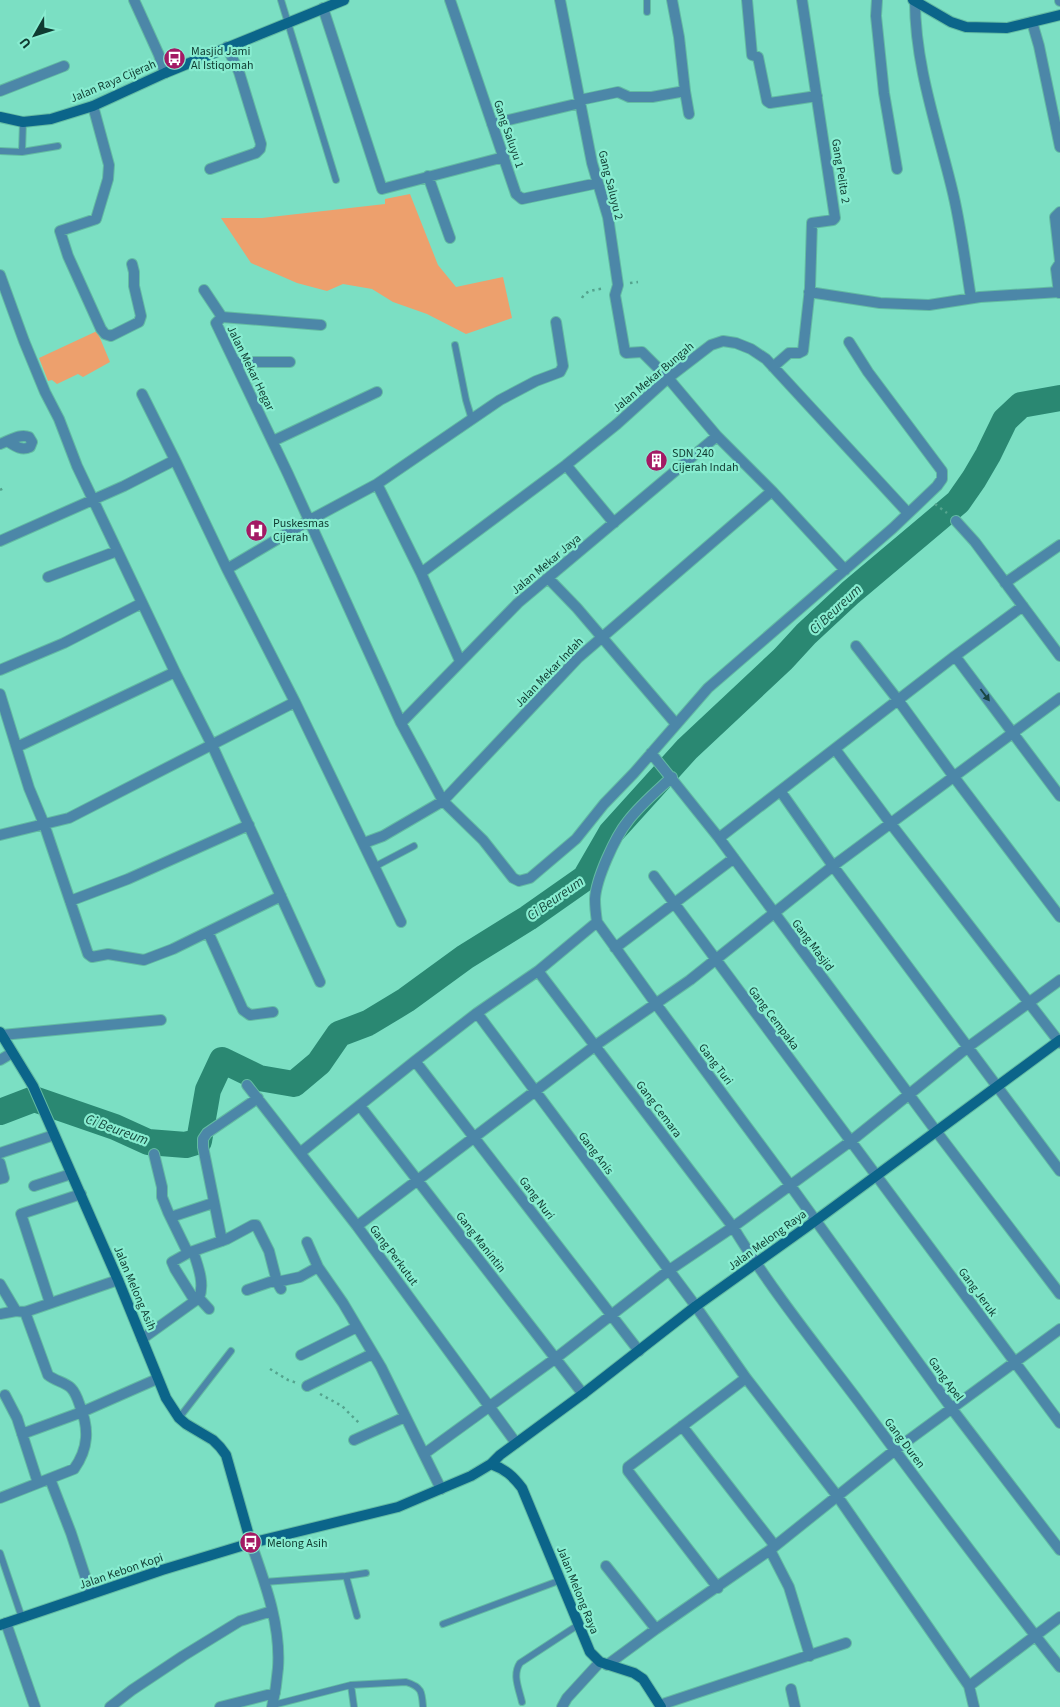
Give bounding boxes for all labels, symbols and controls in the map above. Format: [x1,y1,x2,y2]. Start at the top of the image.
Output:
north arrow [10,10,60,60]
text: U [15,33,36,52]
place label: Masjid Jami Al Istiqomah [191,43,254,74]
bus stop icon: Masjid Jami Al Istiqomah [163,46,187,70]
street label: Jalan Raya Cijerah [68,56,159,107]
street label: Gang Saluyu 1 [489,98,528,171]
street label: Gang Pelita 2 [827,138,854,205]
street label: Gang Saluyu 2 [594,149,627,222]
street label: Jalan Mekar Hegar [223,323,279,414]
street label: Jalan Mekar Bungah [609,338,698,417]
place label: SDN 240 Cijerah Indah [672,445,739,476]
building icon: SDN 240 Cijerah Indah [644,448,668,472]
place label: Puskesmas Cijerah [273,515,329,546]
hospital icon: Puskesmas Cijerah [245,518,269,542]
street label: Jalan Mekar Jaya [508,530,585,599]
water label: Ci Beureum [805,580,867,639]
street label: Jalan Mekar Indah [511,633,587,711]
one-way arrow [979,688,990,701]
water label: Ci Beureum [523,872,588,926]
street label: Gang Masjid [788,916,838,975]
street label: Gang Cempaka [744,983,803,1054]
street label: Gang Turi [694,1040,737,1089]
street label: Gang Cemara [632,1077,686,1141]
water label: Ci Beureum [82,1109,151,1151]
street label: Gang Anis [574,1128,617,1178]
street label: Gang Nuri [515,1173,558,1223]
street label: Jalan Melong Raya [725,1206,810,1275]
street label: Gang Manintin [451,1208,510,1276]
street label: Gang Perkutut [365,1221,422,1289]
street label: Jalan Melong Asih [109,1243,160,1333]
street label: Gang Jeruk [954,1264,1001,1320]
street label: Gang Apel [924,1354,967,1405]
street label: Gang Duren [880,1415,929,1472]
bus stop icon: Melong Asih [239,1531,263,1555]
place label: Melong Asih [267,1535,328,1552]
street label: Jalan Melong Raya [552,1544,603,1637]
street label: Jalan Kebon Kopi [77,1549,165,1594]

